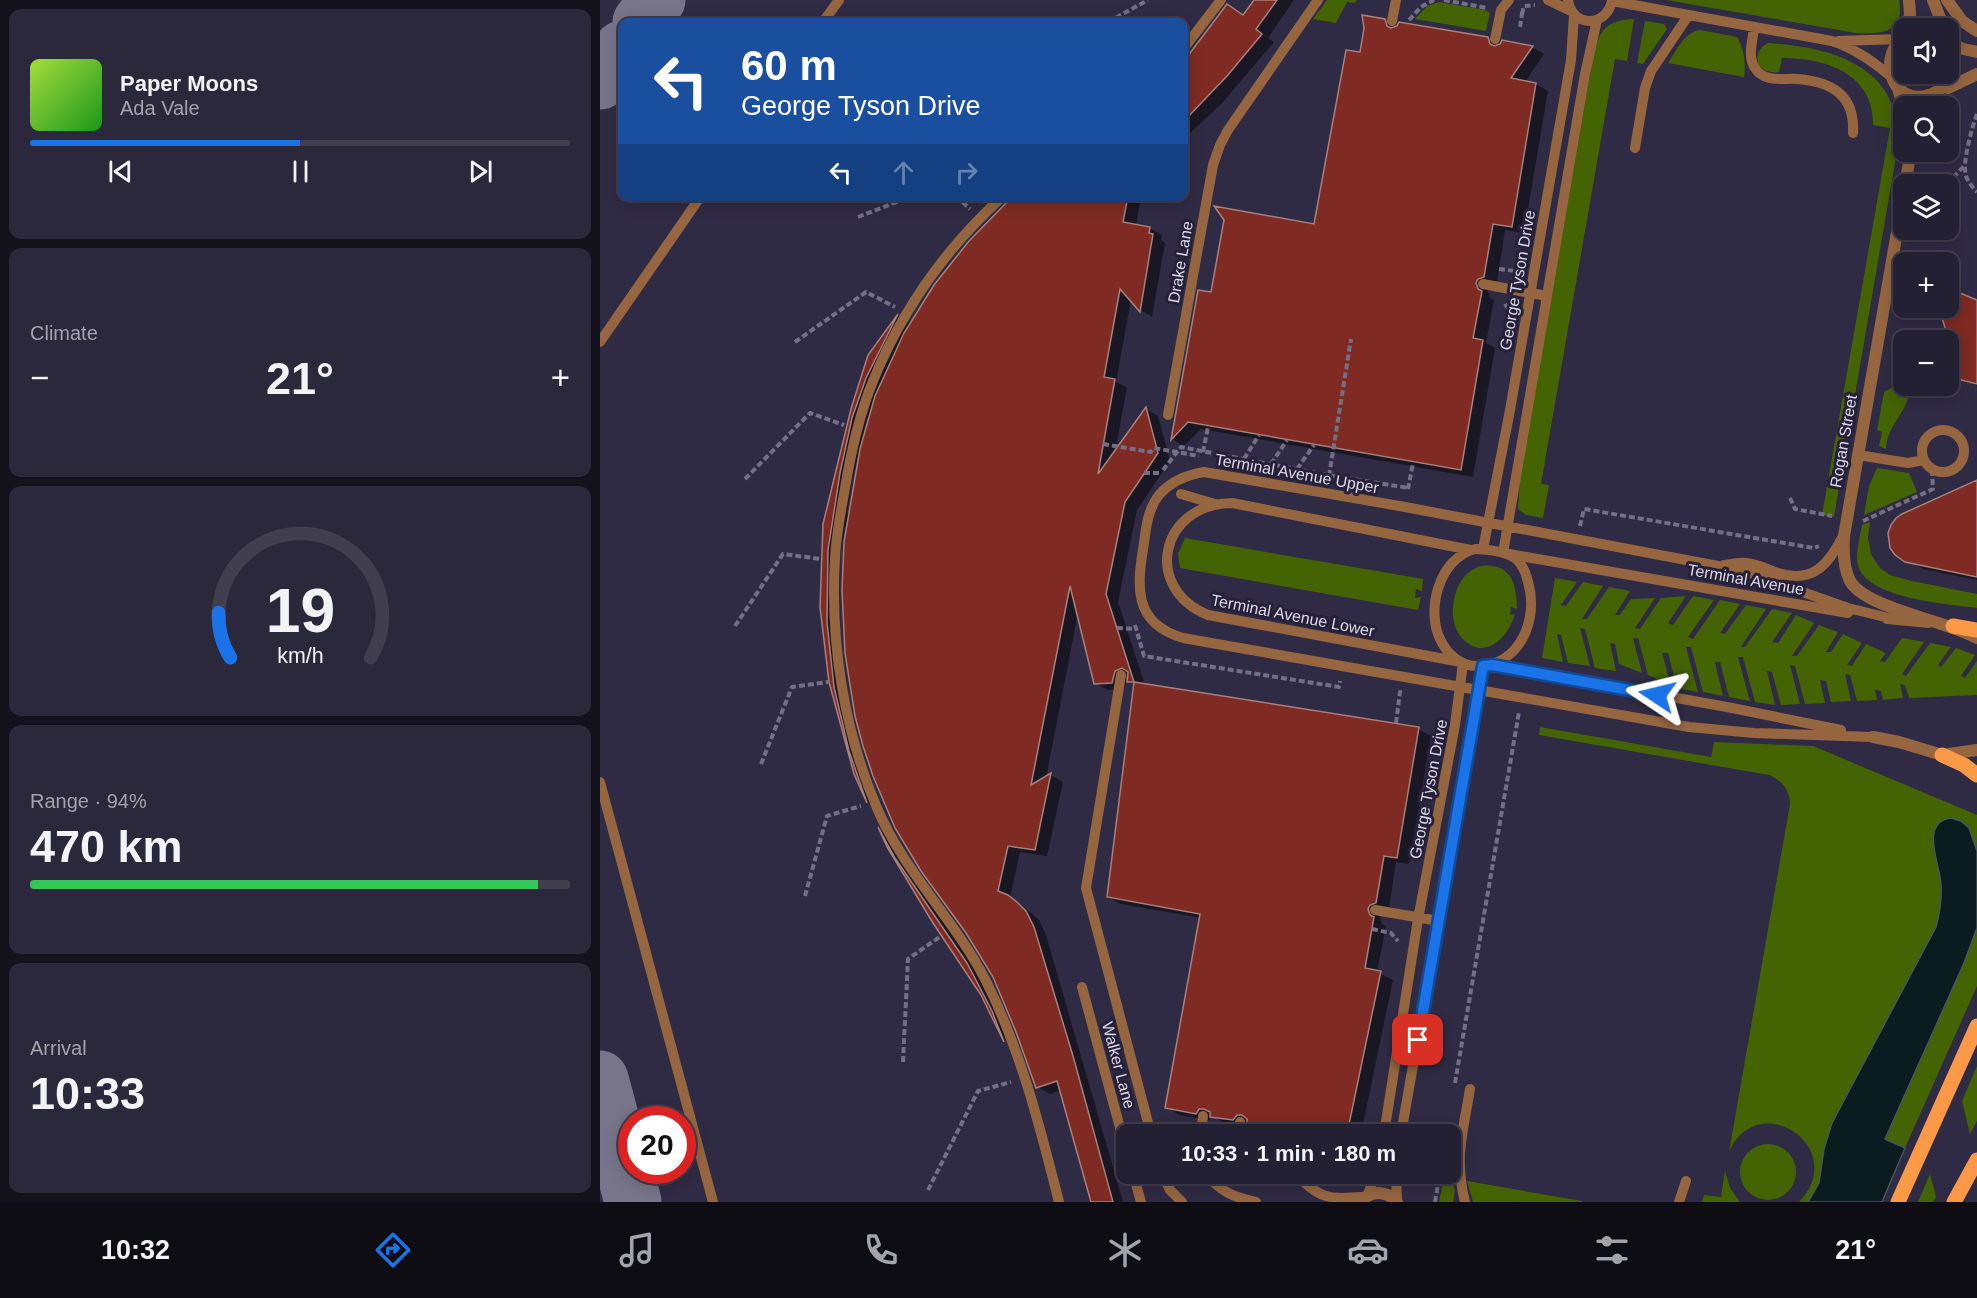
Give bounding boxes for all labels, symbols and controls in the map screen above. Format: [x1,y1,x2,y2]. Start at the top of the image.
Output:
map controls [1893,18,1959,396]
button: sound [1893,18,1959,84]
icon: left [642,42,720,120]
text: 60 m [741,42,837,89]
text: Paper Moons [120,71,258,96]
text: George Tyson Drive [741,91,981,121]
button: search [1893,96,1959,162]
text: Ada Vale [120,97,200,119]
icon: previous [104,155,137,188]
icon: pause [284,155,317,188]
icon: next [464,155,497,188]
icon: left [824,156,857,189]
icon: ahead [887,156,920,189]
icon: right [950,156,983,189]
button: layers [1893,174,1959,240]
street label: George Tyson Drive [1497,209,1538,351]
street label: Drake Lane [1165,220,1196,304]
button: + [1893,252,1959,318]
text: Climate [30,322,98,344]
button: − [1893,330,1959,396]
text: 21° [266,353,334,404]
text: − [30,359,49,396]
text: + [551,359,570,396]
street label: Rogan Street [1827,393,1860,489]
street label: Terminal Avenue Upper [1214,451,1381,496]
street label: Terminal Avenue [1686,561,1806,598]
text: 19 [265,576,335,645]
street label: Terminal Avenue Lower [1210,591,1377,640]
text: km/h [277,644,323,668]
position arrow [1625,663,1689,727]
street label: George Tyson Drive [1407,718,1450,860]
text: Range · 94% [30,790,147,812]
text: 470 km [30,821,183,872]
pin [1392,1014,1443,1065]
street label: Walker Lane [1099,1020,1138,1111]
icon: arrive [1401,1023,1434,1056]
text: Arrival [30,1037,87,1059]
text: 10:33 [30,1068,145,1119]
speed limit sign: 20 [618,1106,696,1184]
text: 10:33 · 1 min · 180 m [1181,1141,1396,1166]
icon: directions [372,1229,414,1271]
icon: music [616,1229,658,1271]
icon: phone [860,1229,902,1271]
icon: climate [1104,1229,1146,1271]
icon: car [1347,1229,1389,1271]
icon: filters [1591,1229,1633,1271]
text: 10:32 [101,1235,170,1265]
text: 21° [1835,1235,1876,1265]

